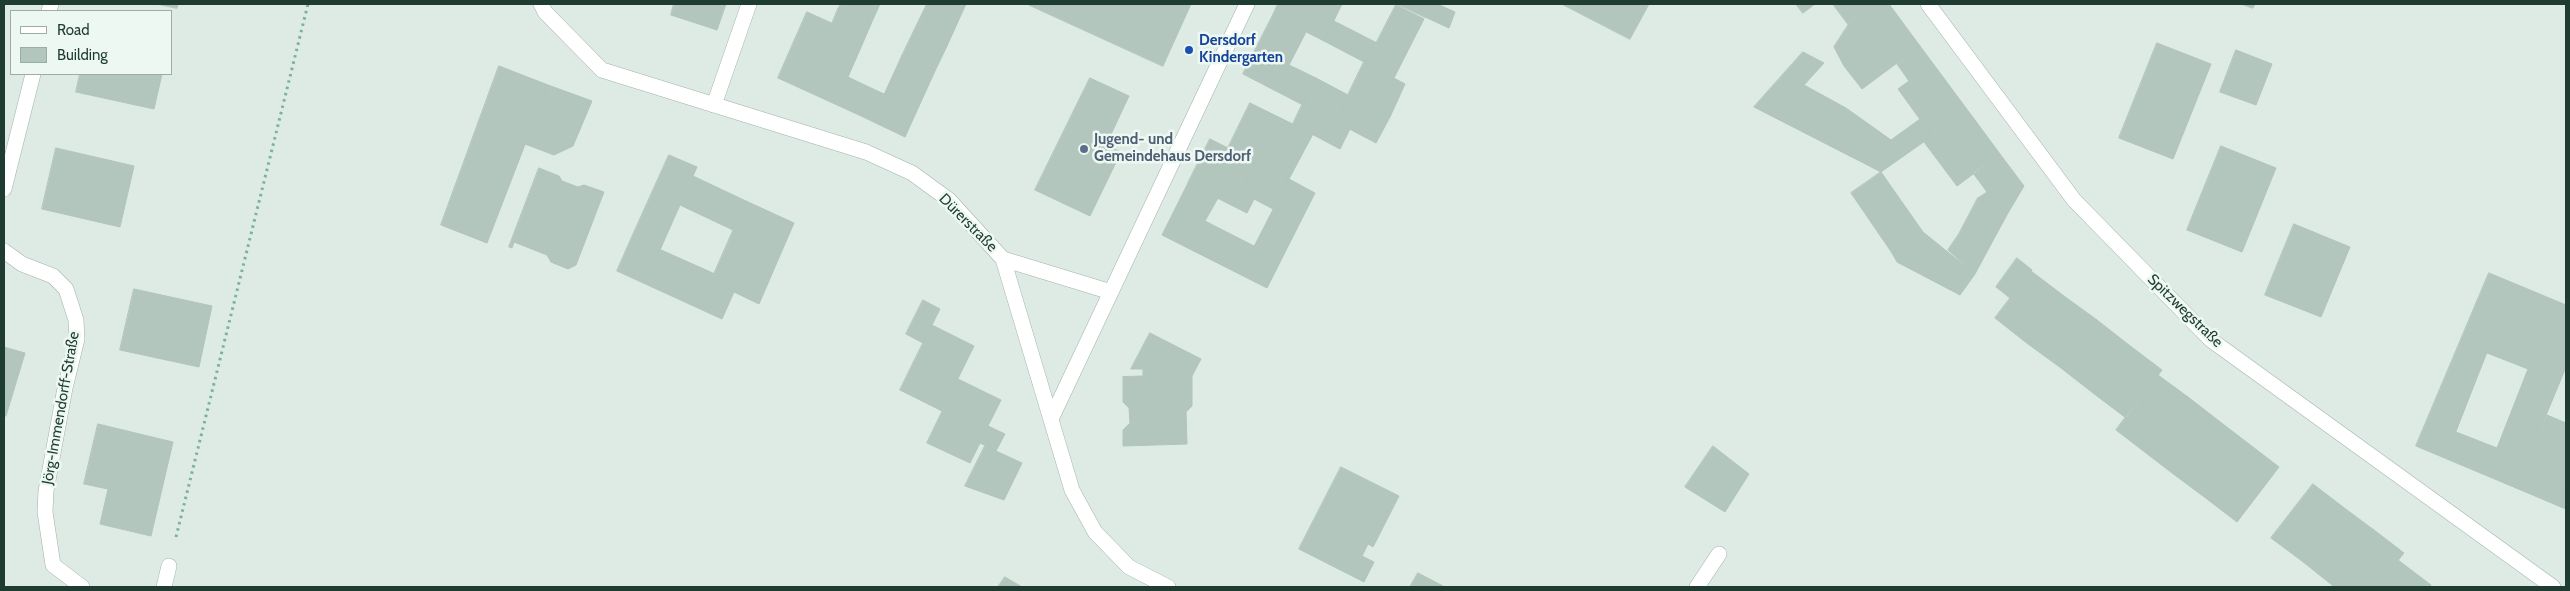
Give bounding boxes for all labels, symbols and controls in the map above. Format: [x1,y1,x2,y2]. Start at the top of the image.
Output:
legend [10,10,172,75]
text: Road [57,21,90,39]
place label: Dersdorf Kindergarten [1199,32,1283,67]
marker: Dersdorf Kindergarten [1183,44,1195,56]
text: Building [57,46,108,64]
place label: Jugend- und Gemeindehaus Dersdorf [1094,131,1251,166]
marker: Jugend- und Gemeindehaus Dersdorf [1078,143,1090,155]
street label: Dürerstraße [935,190,1001,256]
street label: Spitzwegstraße [2144,271,2226,351]
street label: Jörg-Immendorff-Straße [39,330,83,486]

